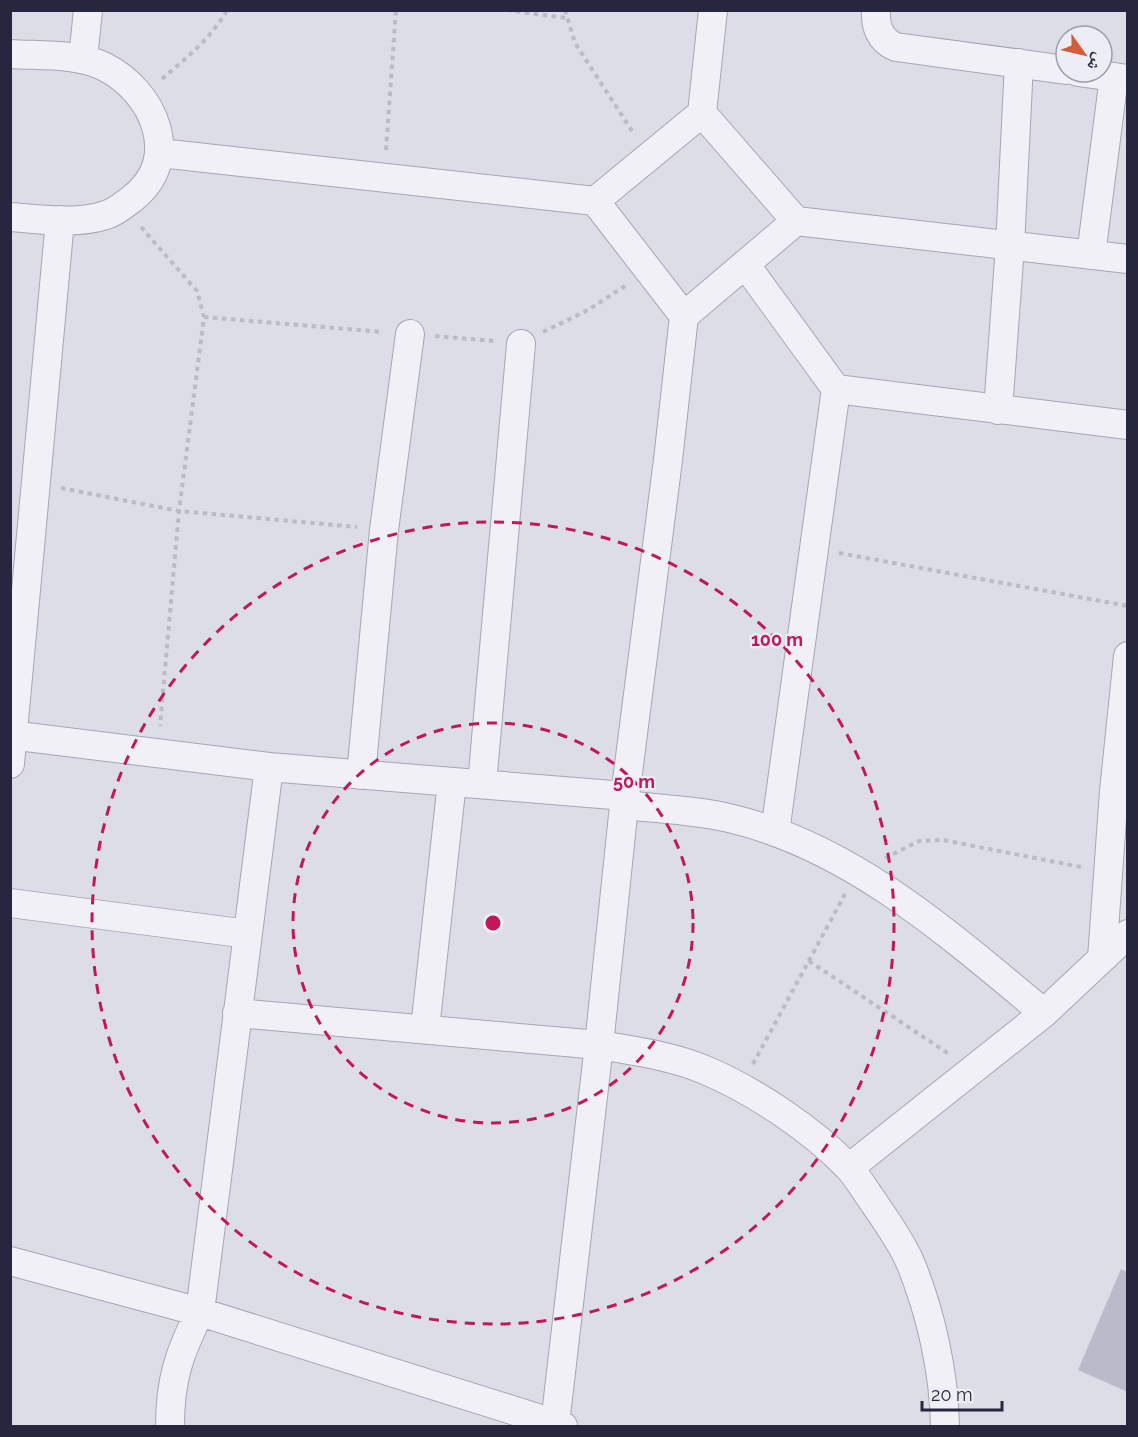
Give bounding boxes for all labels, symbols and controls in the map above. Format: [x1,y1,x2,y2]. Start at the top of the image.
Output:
north arrow [1054,24,1114,84]
text: ش [1083,50,1109,74]
text: 100 m [751,629,803,650]
text: 50 m [613,771,655,792]
centre of rings [483,913,503,933]
scale bar [922,1374,1002,1412]
text: 20 m [931,1384,973,1405]

